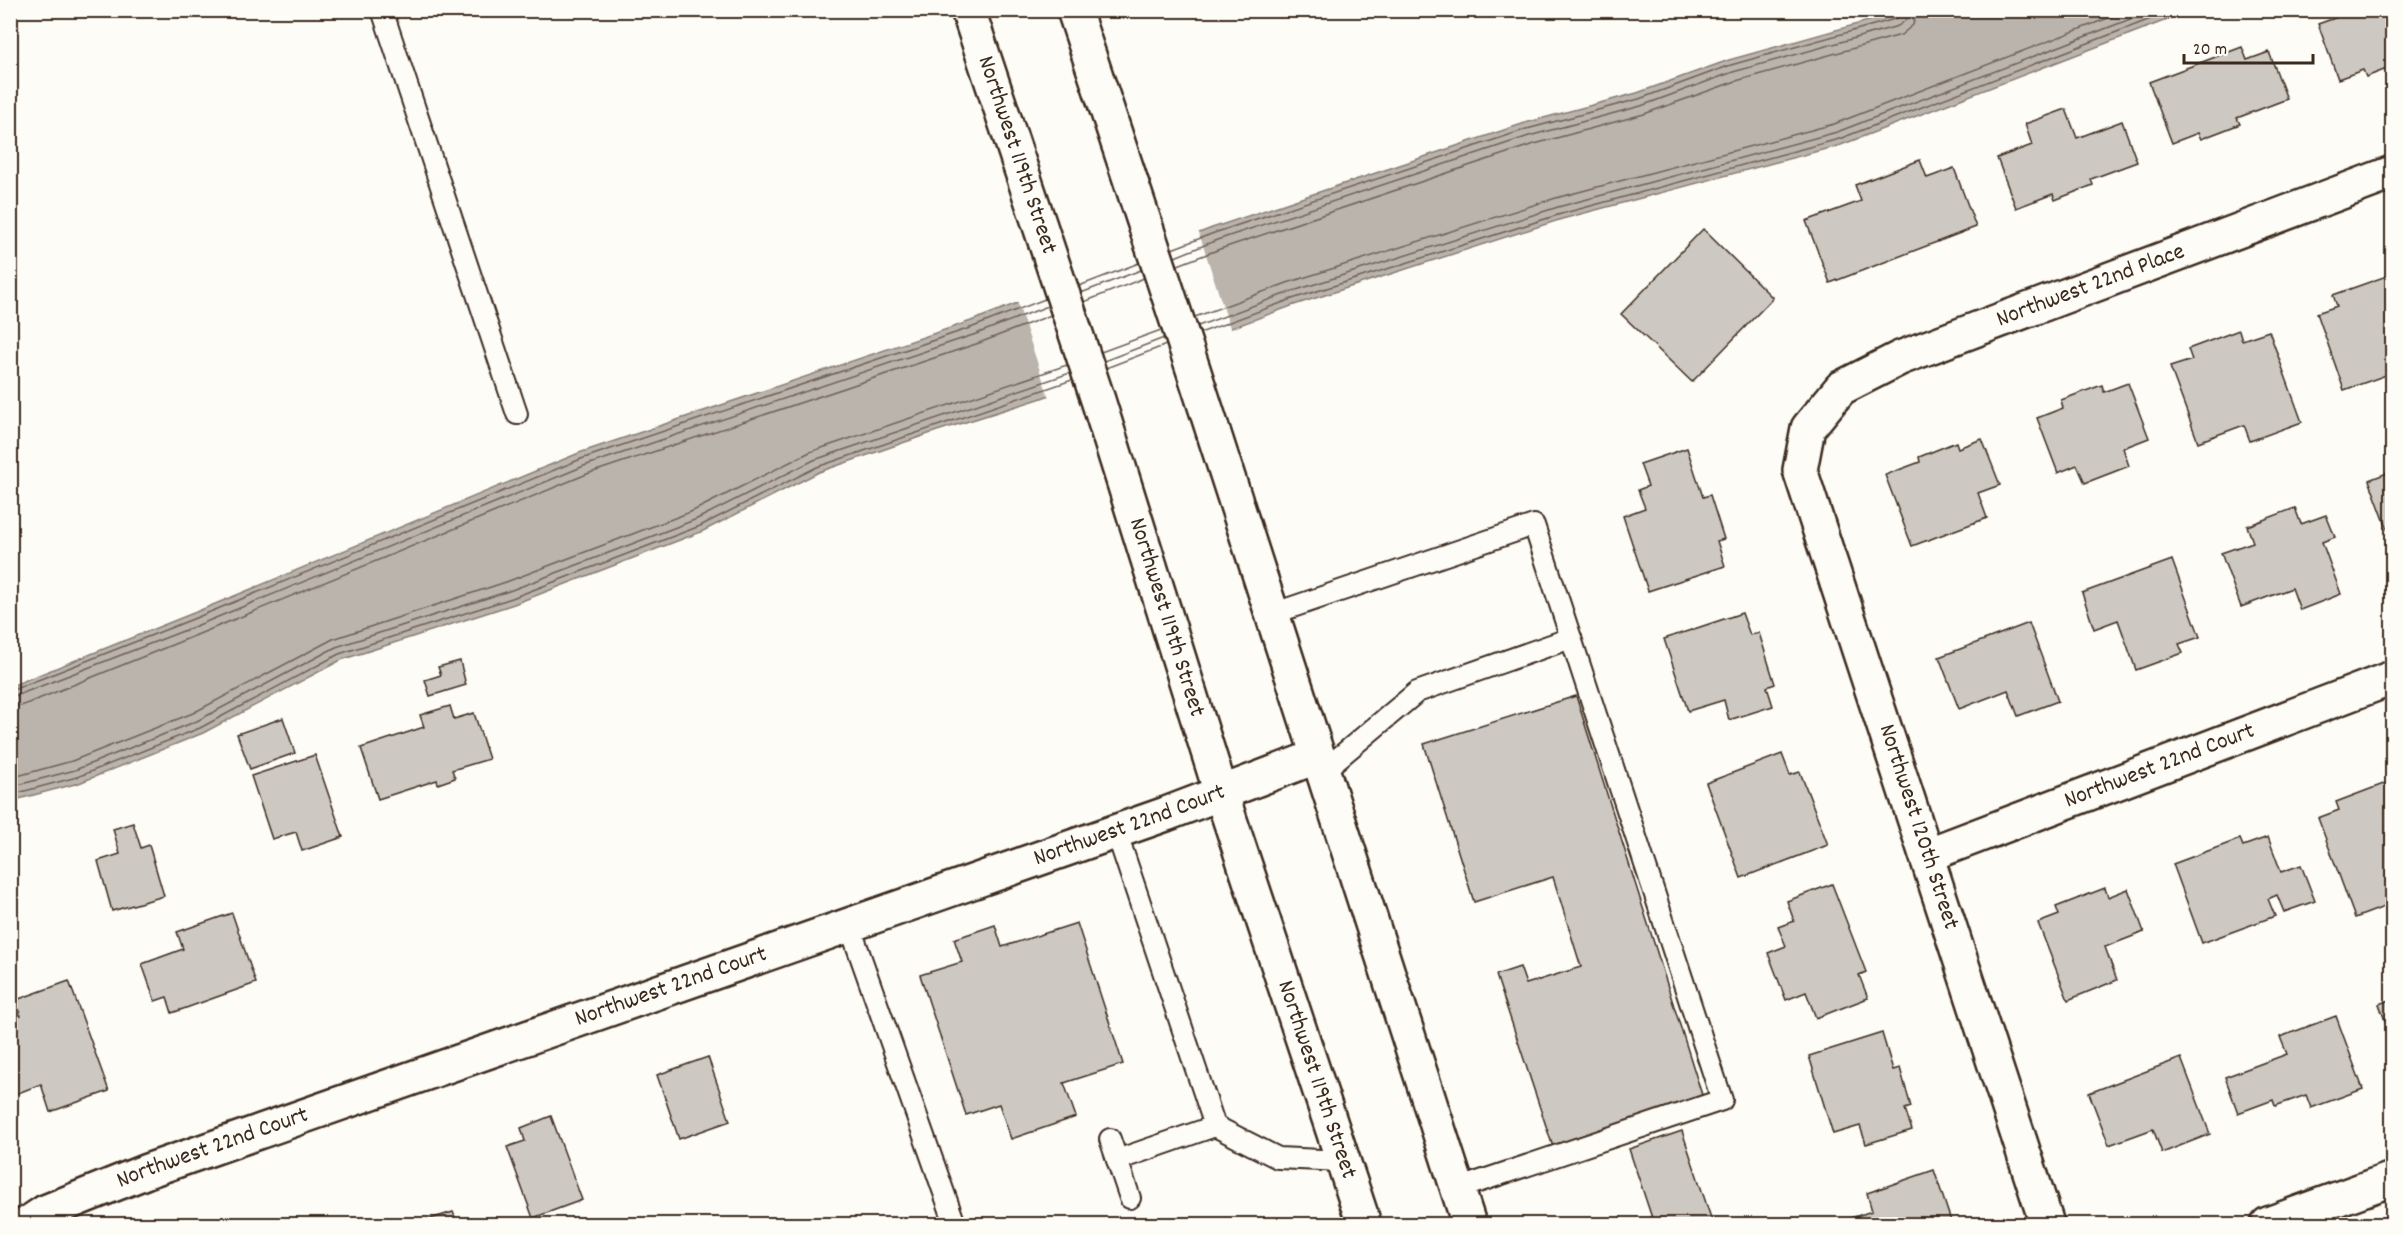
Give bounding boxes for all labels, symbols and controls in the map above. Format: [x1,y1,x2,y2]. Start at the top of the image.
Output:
scale bar [2184,27,2313,65]
text: 20 m [2193,38,2227,63]
street label: Northwest 119th Street [968,52,1065,259]
street label: Northwest 22nd Place [1992,235,2190,337]
street label: Northwest 119th Street [1119,514,1213,722]
street label: Northwest 22nd Court [2060,715,2260,818]
street label: Northwest 120th Street [1869,720,1967,934]
street label: Northwest 22nd Court [1029,776,1230,876]
street label: Northwest 22nd Court [571,938,772,1037]
street label: Northwest 119th Street [1267,976,1365,1183]
street label: Northwest 22nd Court [112,1099,313,1198]

